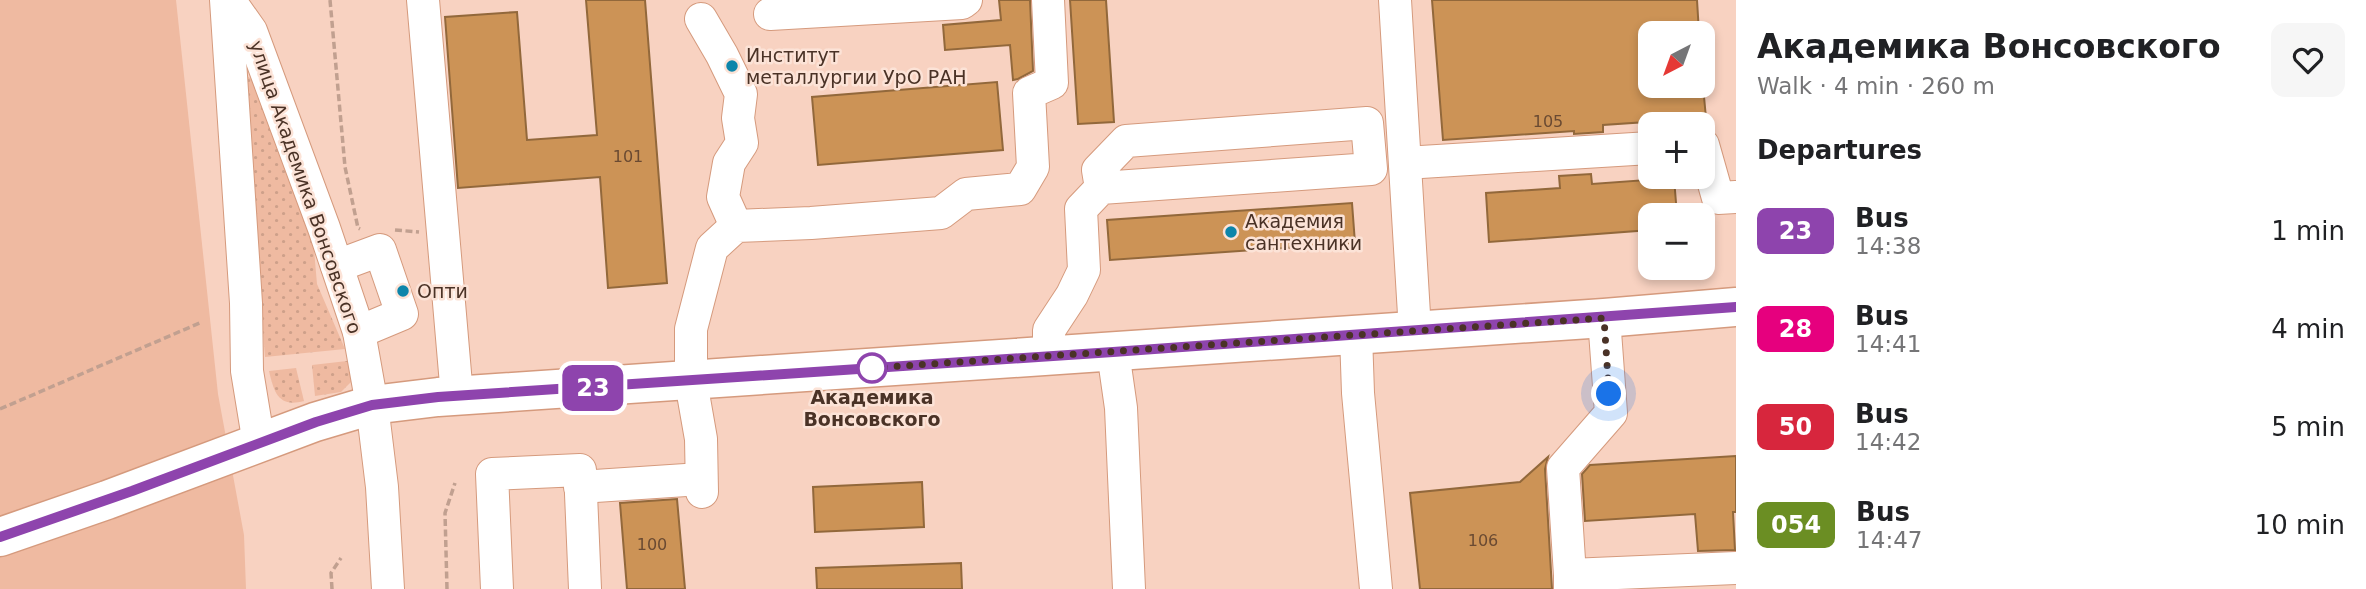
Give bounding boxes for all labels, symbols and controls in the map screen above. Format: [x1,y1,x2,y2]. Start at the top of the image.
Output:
north arrow [1638,21,1715,98]
map controls [1638,21,1715,280]
button: heart [2271,23,2345,97]
text: Академика Вонсовского [1757,27,2221,66]
street label: улица Академика Вонсовского [245,38,367,336]
place label: Институт металлургии УрО РАН [746,44,966,88]
marker: Институт металлургии УрО РАН [724,58,740,74]
text: Walk · 4 min · 260 m [1757,73,1995,99]
house number: 105 [1533,112,1563,131]
button: + [1638,112,1715,189]
text: Departures [1757,135,1922,165]
house number: 101 [613,147,643,166]
button: − [1638,203,1715,280]
text: Bus [1855,203,1909,233]
place label: Академия сантехники [1245,210,1362,254]
text: 1 min [2271,216,2345,246]
text: 23 [1779,217,1812,245]
marker: Академия сантехники [1223,224,1239,240]
text: 14:38 [1855,233,1921,259]
place label: Опти [417,280,468,302]
marker: Опти [395,283,411,299]
text: Bus [1855,301,1909,331]
text: 4 min [2271,314,2345,344]
text: 28 [1779,315,1812,343]
text: 14:41 [1855,331,1921,357]
marker: Академика Вонсовского [857,353,887,383]
line badge: 23 [562,365,624,411]
text: 23 [576,374,610,402]
your location [1591,376,1626,411]
place label: Академика Вонсовского [803,386,941,430]
text: Bus [1855,399,1909,429]
text: 5 min [2271,412,2345,442]
text: 50 [1779,413,1812,441]
text: 14:42 [1855,429,1921,455]
text: Bus [1856,497,1910,527]
text: 10 min [2255,510,2345,540]
text: 054 [1771,511,1821,539]
text: 14:47 [1856,527,1922,553]
house number: 106 [1468,531,1498,550]
house number: 100 [637,535,667,554]

